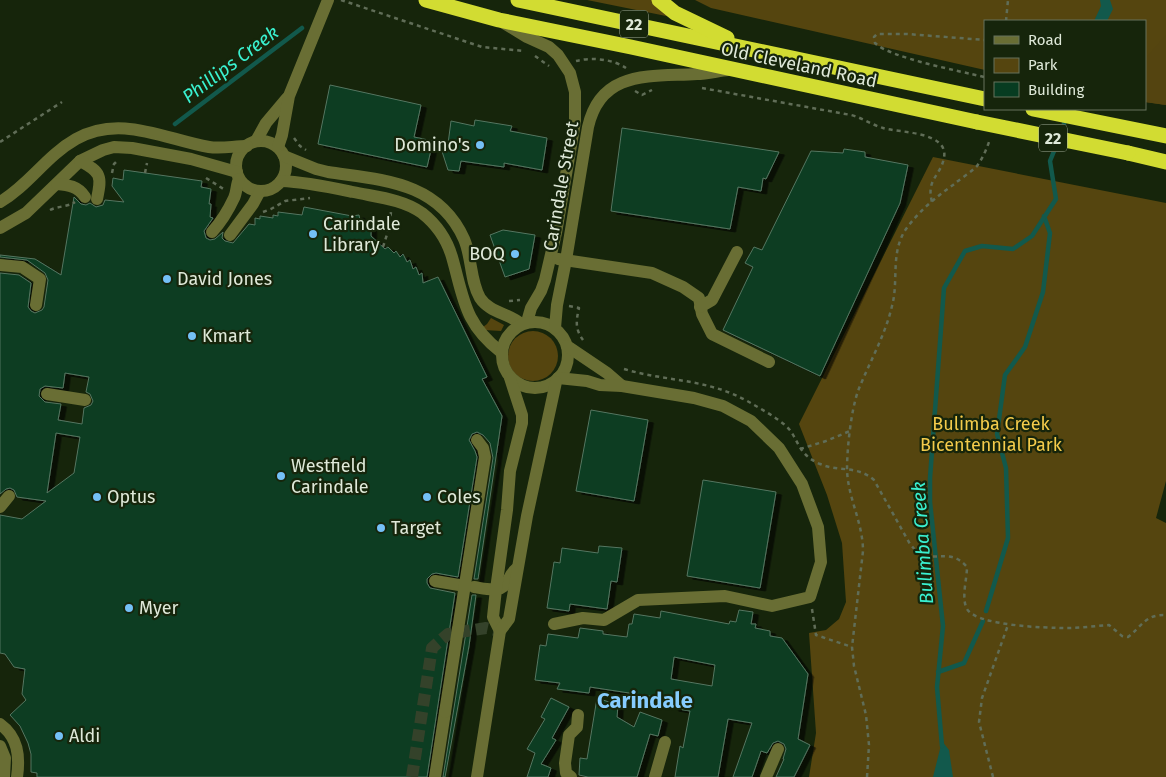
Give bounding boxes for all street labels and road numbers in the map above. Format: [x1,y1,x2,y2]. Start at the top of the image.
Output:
road number: 22 [620,10,648,38]
street label: Old Cleveland Road [719,38,879,92]
street label: Carindale Street [539,119,583,253]
road number: 22 [1039,125,1067,152]

